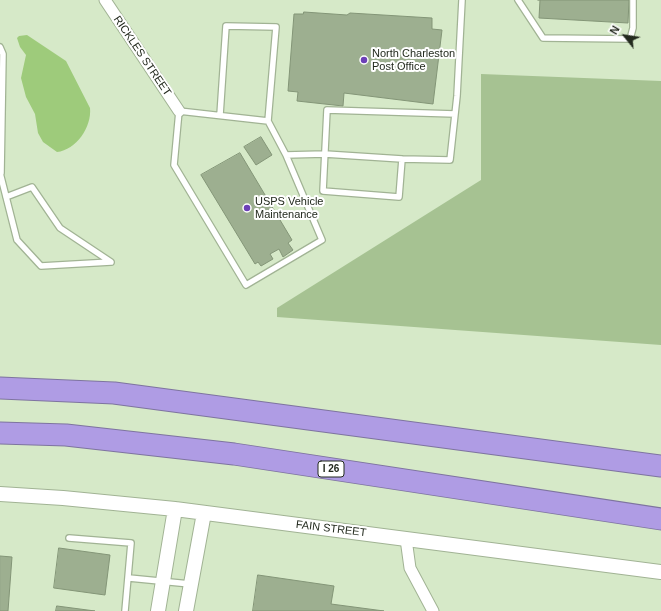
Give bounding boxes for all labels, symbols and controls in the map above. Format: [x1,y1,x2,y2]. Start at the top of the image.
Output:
street label: RICKLES STREET [110,14,174,98]
north arrow [605,16,645,56]
text: N [607,24,622,36]
place label: North Charleston Post Office [372,47,455,73]
marker: North Charleston Post Office [359,55,369,65]
place label: USPS Vehicle Maintenance [255,195,323,221]
marker: USPS Vehicle Maintenance [242,203,252,213]
road number: I 26 [318,461,344,477]
street label: FAIN STREET [295,518,367,540]

